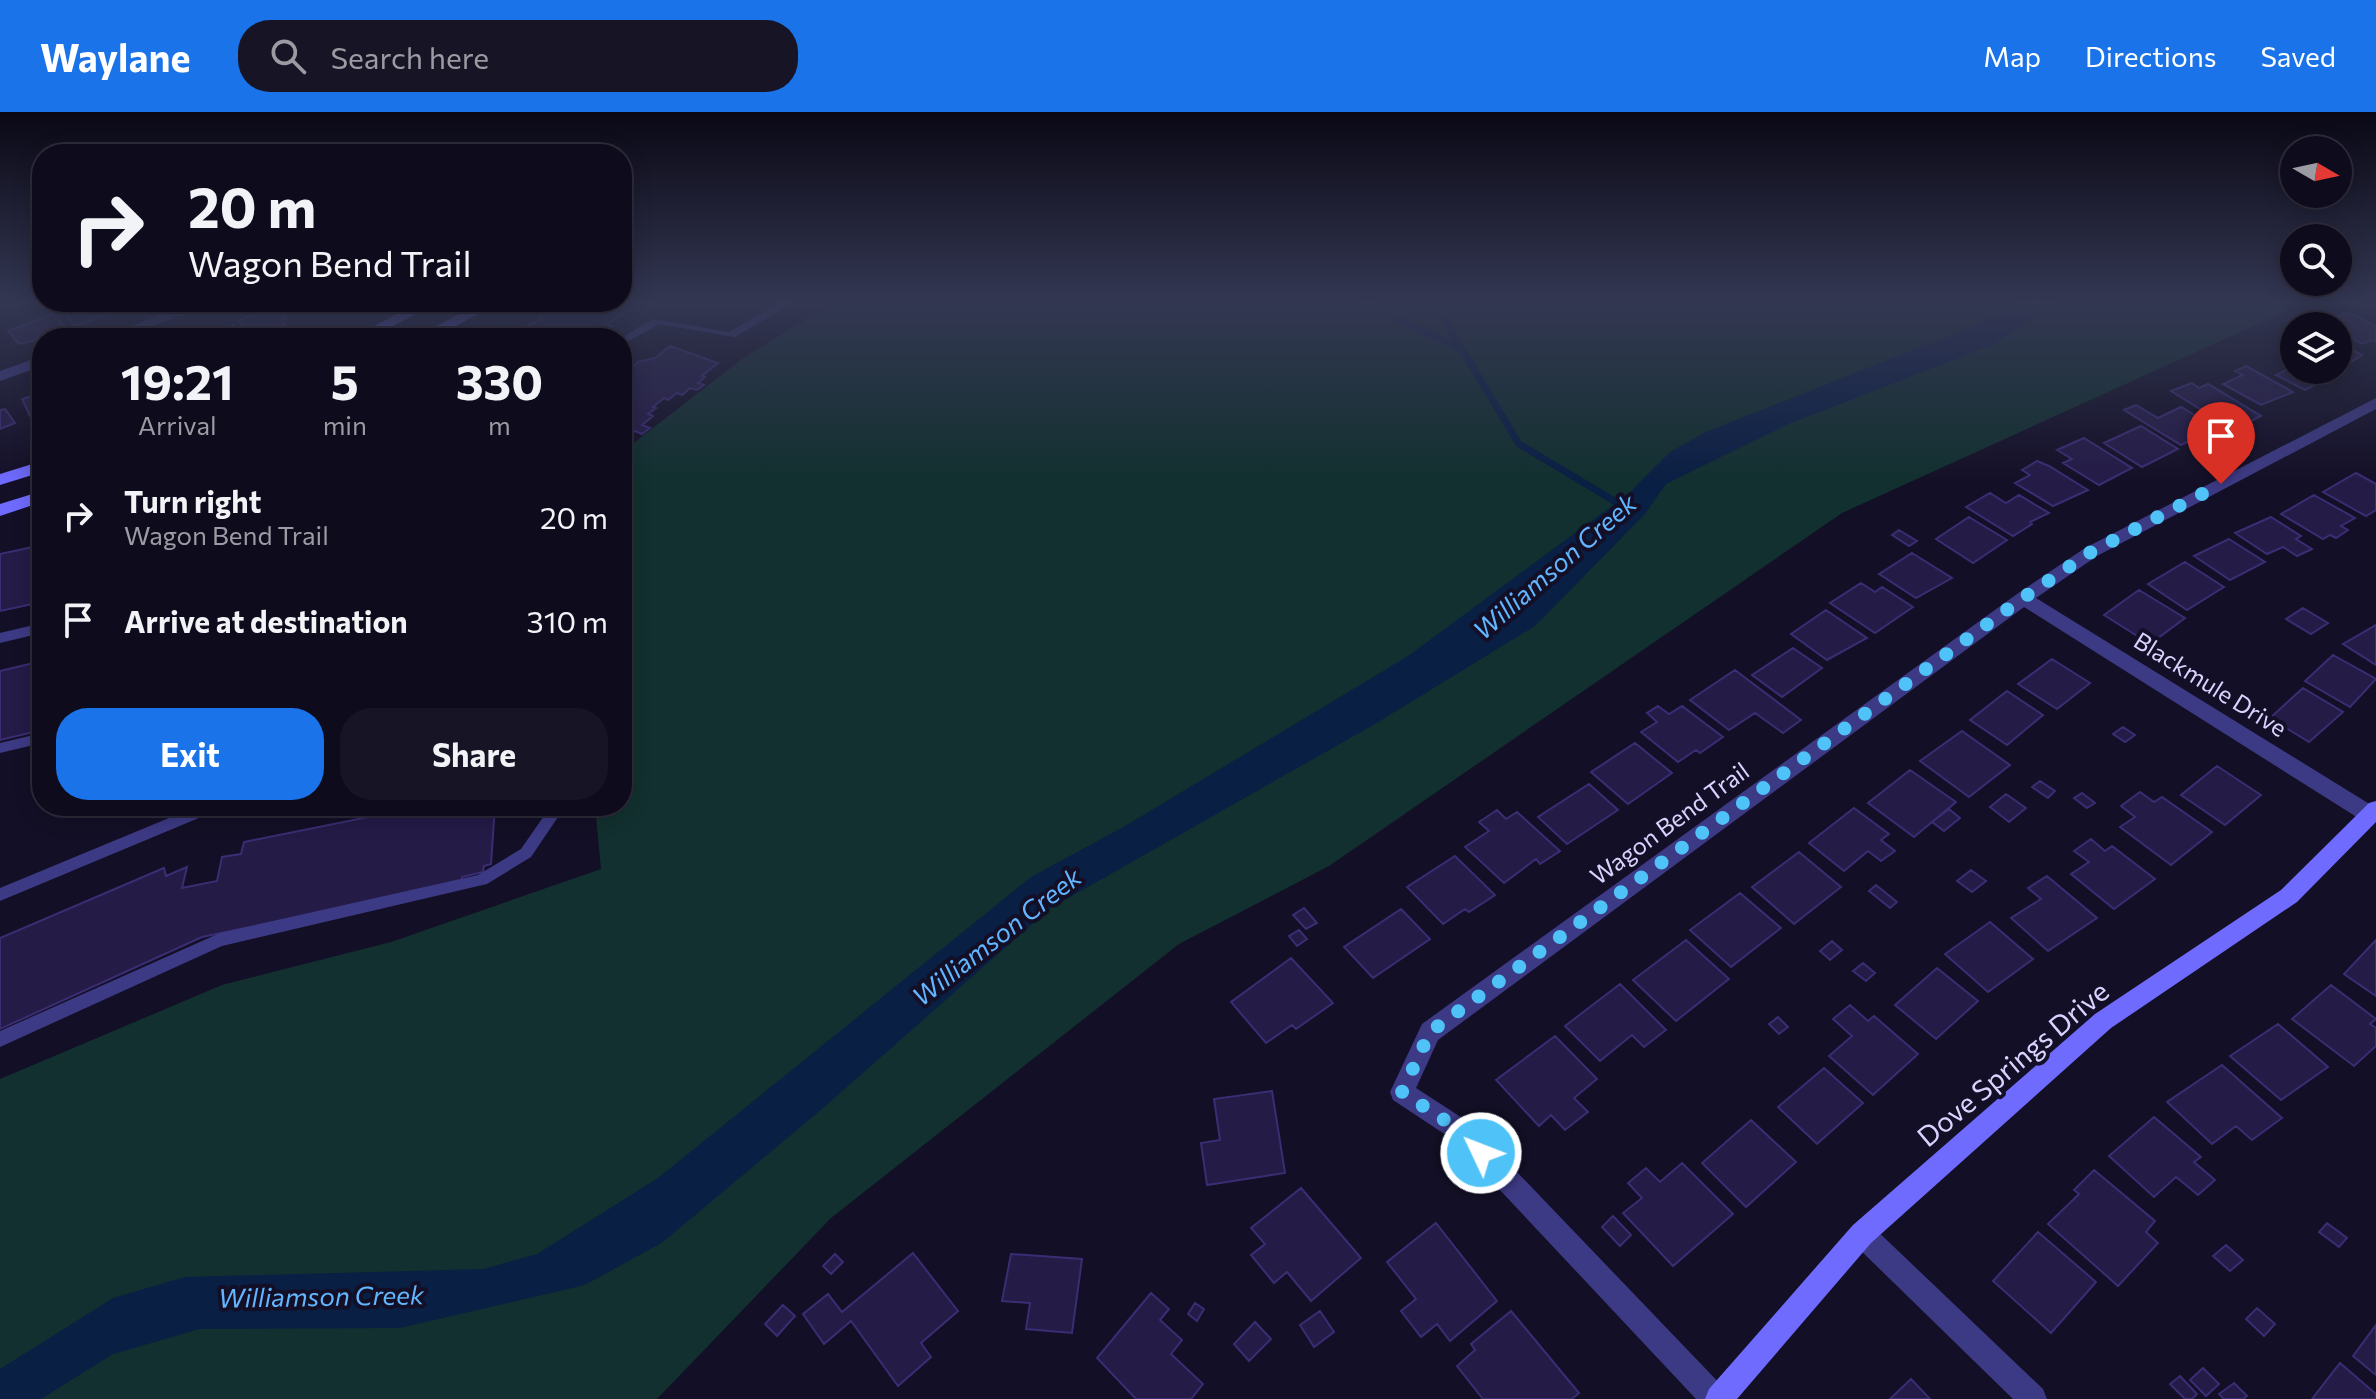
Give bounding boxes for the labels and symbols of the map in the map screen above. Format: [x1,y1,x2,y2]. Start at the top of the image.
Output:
north arrow [2280,136,2352,208]
pin [2187,402,2255,484]
water label: Williamson Creek [1466,486,1643,645]
street label: Blackmule Drive [2129,625,2293,742]
street label: Wagon Bend Trail [1584,755,1754,890]
water label: Williamson Creek [905,860,1087,1011]
street label: Dove Springs Drive [1910,973,2115,1153]
position arrow [1439,1111,1523,1195]
water label: Williamson Creek [218,1278,425,1313]

